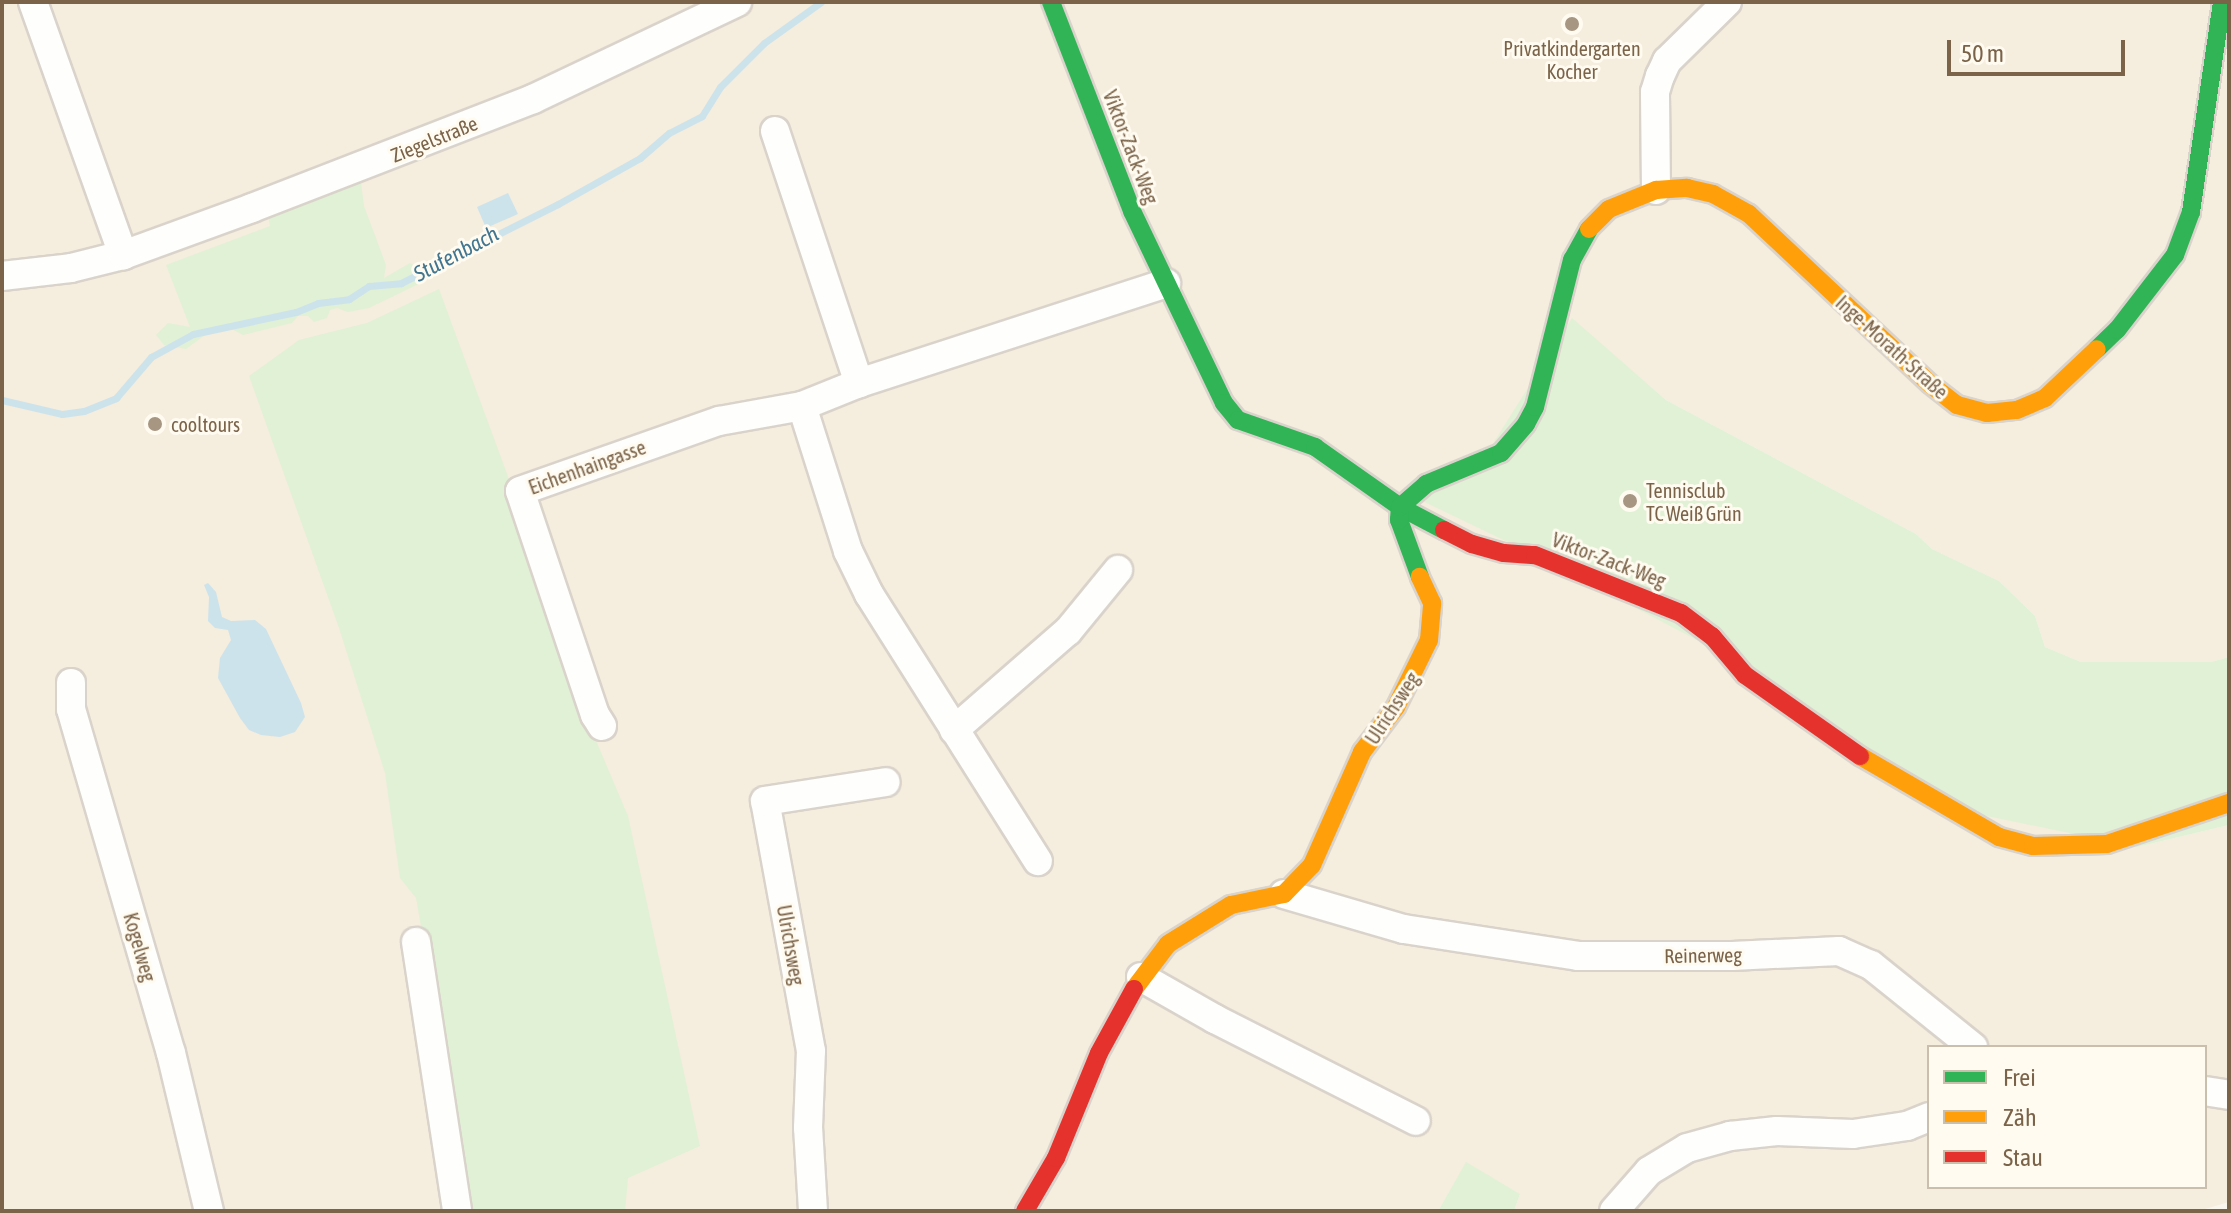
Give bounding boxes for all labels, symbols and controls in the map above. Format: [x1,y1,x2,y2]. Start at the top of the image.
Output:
marker: Privatkindergarten Kocher [1563,15,1581,33]
scale bar [1951,24,2129,74]
place label: Privatkindergarten Kocher [1503,36,1641,83]
text: 50 m [1961,40,2004,67]
street label: Viktor-Zack-Weg [1098,87,1164,207]
street label: Ziegelstraße [387,111,481,167]
water label: Stufenbach [409,221,503,287]
street label: Inge-Morath-Straße [1831,290,1953,404]
place label: cooltours [171,412,240,436]
marker: cooltours [146,415,164,433]
street label: Eichenhaingasse [525,435,649,499]
place label: Tennisclub TC Weiß Grün [1646,478,1742,525]
marker: Tennisclub TC Weiß Grün [1621,492,1639,510]
street label: Viktor-Zack-Weg [1549,527,1669,593]
street label: Ulrichsweg [1360,667,1424,749]
street label: Ulrichsweg [772,903,810,987]
street label: Kogelweg [119,910,161,984]
street label: Reinerweg [1664,942,1742,968]
legend [1927,1045,2207,1189]
text: Frei [2003,1064,2036,1091]
text: Zäh [2003,1104,2037,1131]
text: Stau [2003,1144,2043,1171]

